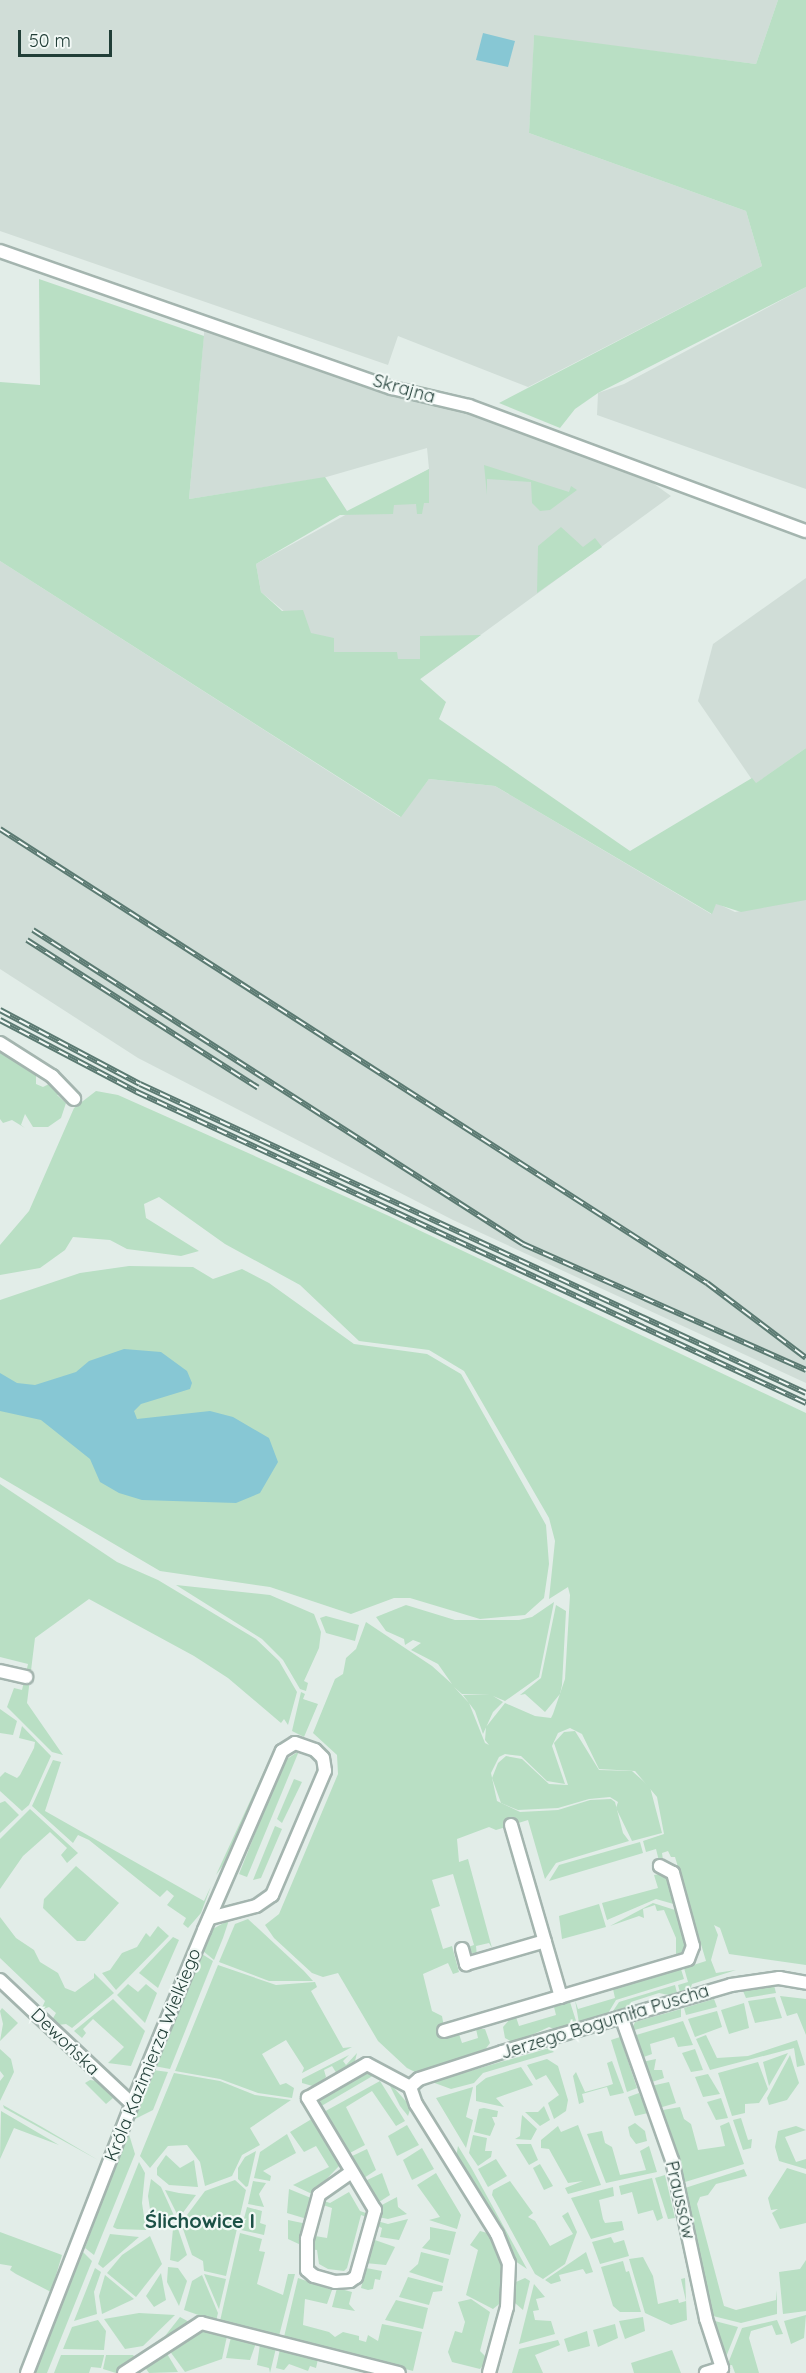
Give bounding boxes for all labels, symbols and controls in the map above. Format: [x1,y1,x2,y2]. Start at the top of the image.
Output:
scale bar [21,18,116,56]
text: 50 m [29,29,71,52]
street label: Skrajna [370,370,438,408]
street label: Króla Kazimierza Wielkiego [100,1945,206,2165]
street label: Jerzego Bogumiła Puscha [498,1980,712,2064]
street label: Dewońska [26,2004,104,2080]
street label: Praussów [661,2159,699,2241]
district label: Ślichowice I [145,2208,255,2232]

